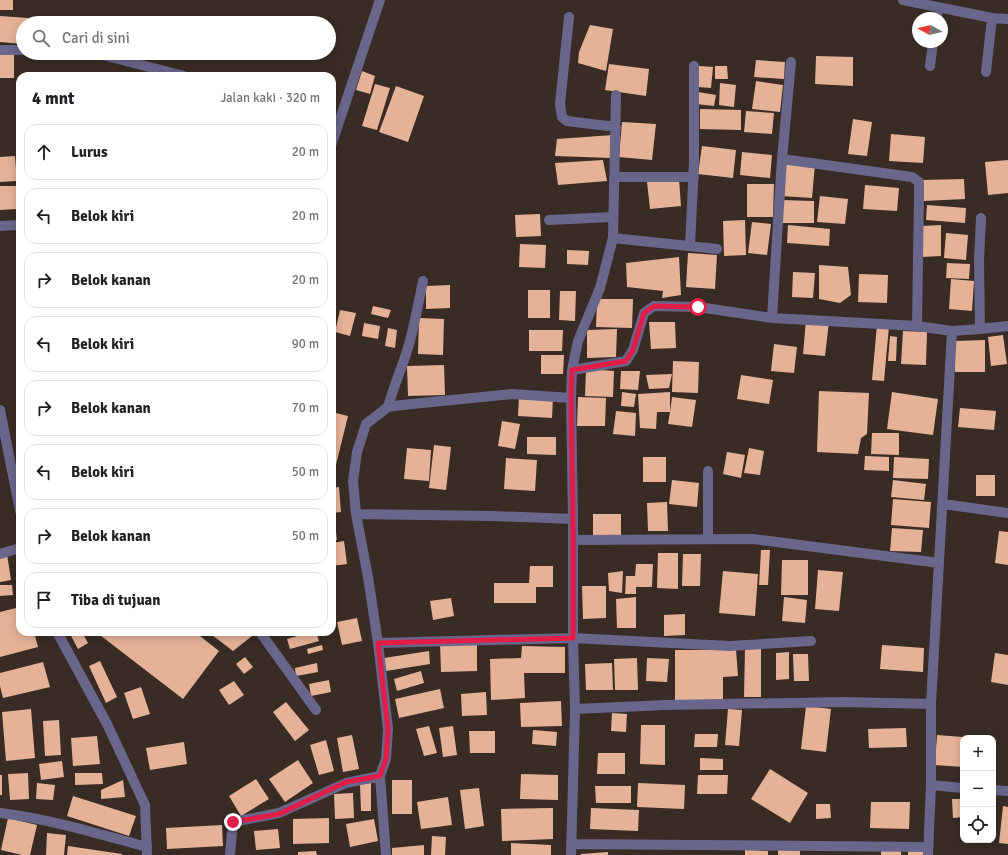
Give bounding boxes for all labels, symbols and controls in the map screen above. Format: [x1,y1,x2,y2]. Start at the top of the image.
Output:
north arrow [912,12,948,48]
search box [16,16,336,60]
icon: search [30,27,52,49]
text: Cari di sini [62,29,130,47]
text: 4 mnt [32,88,74,109]
text: Jalan kaki · 320 m [221,90,320,106]
icon: ahead [33,141,55,163]
text: Lurus [71,143,108,161]
text: 20 m [292,144,319,160]
icon: left [33,205,55,227]
text: Belok kiri [71,207,134,225]
text: 20 m [292,208,319,224]
icon: right [33,269,55,291]
text: Belok kanan [71,271,151,289]
text: 20 m [292,272,319,288]
route start [689,298,707,316]
icon: left [33,333,55,355]
text: Belok kiri [71,335,134,353]
text: 90 m [292,336,319,352]
icon: right [33,397,55,419]
text: Belok kanan [71,399,151,417]
text: 70 m [292,400,319,416]
icon: left [33,461,55,483]
text: Belok kiri [71,463,134,481]
text: 50 m [292,464,319,480]
icon: right [33,525,55,547]
text: Belok kanan [71,527,151,545]
text: 50 m [292,528,319,544]
icon: arrive [33,589,55,611]
text: Tiba di tujuan [71,591,161,609]
map controls [960,735,996,843]
button: + [960,735,996,771]
button: − [960,771,996,807]
button: locate [960,807,996,843]
route end [224,813,242,831]

